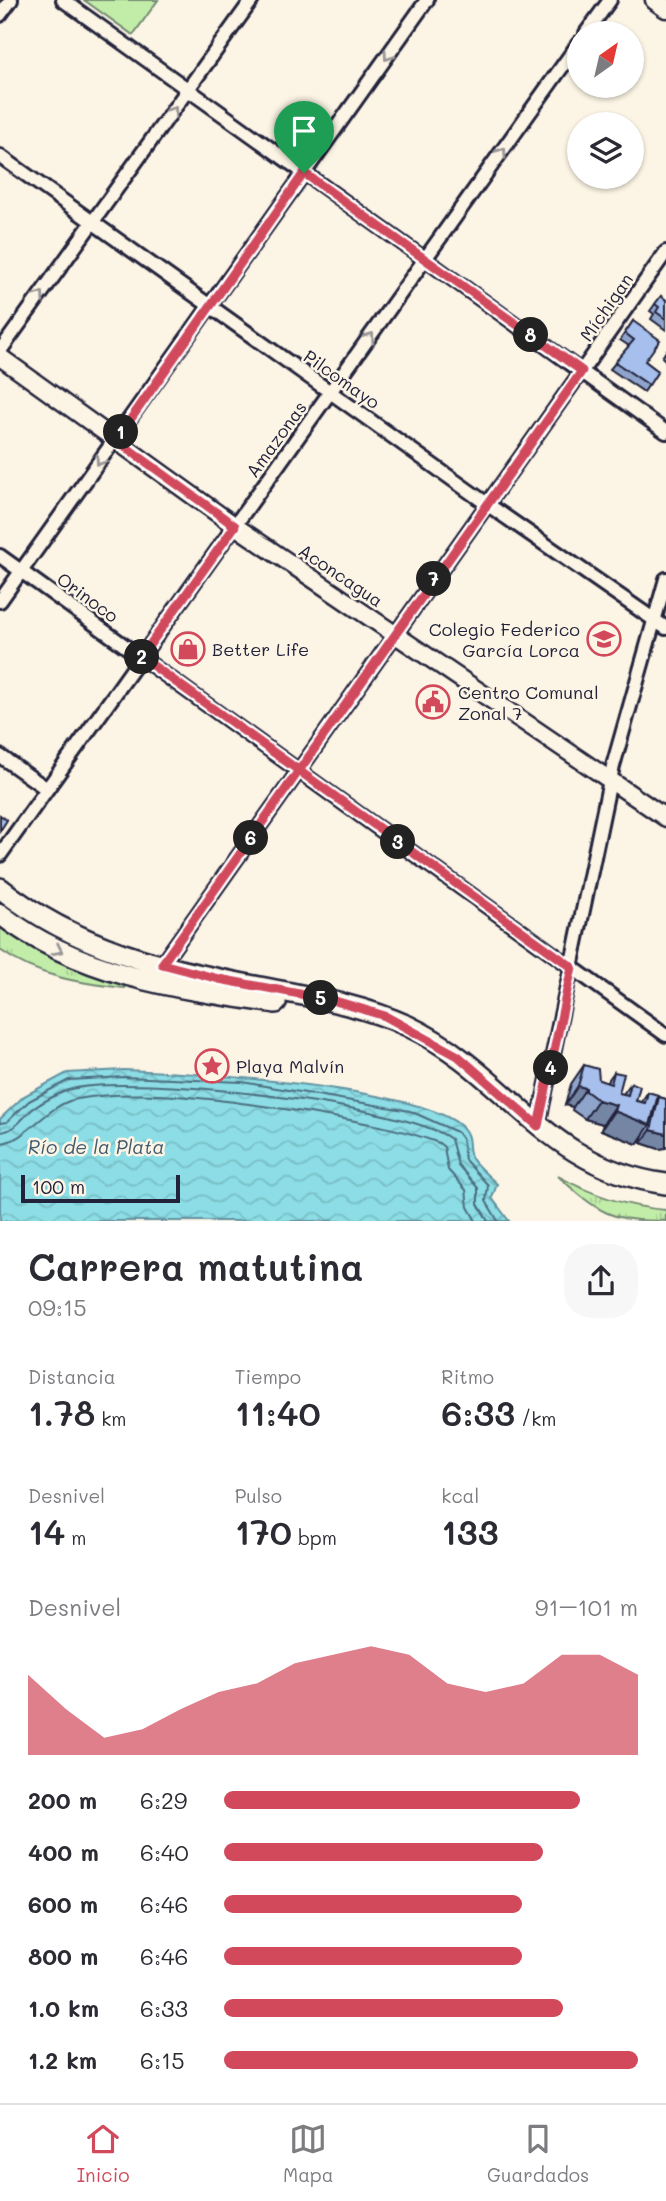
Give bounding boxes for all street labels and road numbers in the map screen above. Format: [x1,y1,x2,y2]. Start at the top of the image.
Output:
street label: Míchigan [574,268,638,346]
street label: Pilcomayo [299,344,385,414]
street label: Amazonas [240,396,312,482]
street label: Aconcagua [294,538,388,612]
street label: Orinoco [52,567,124,628]

